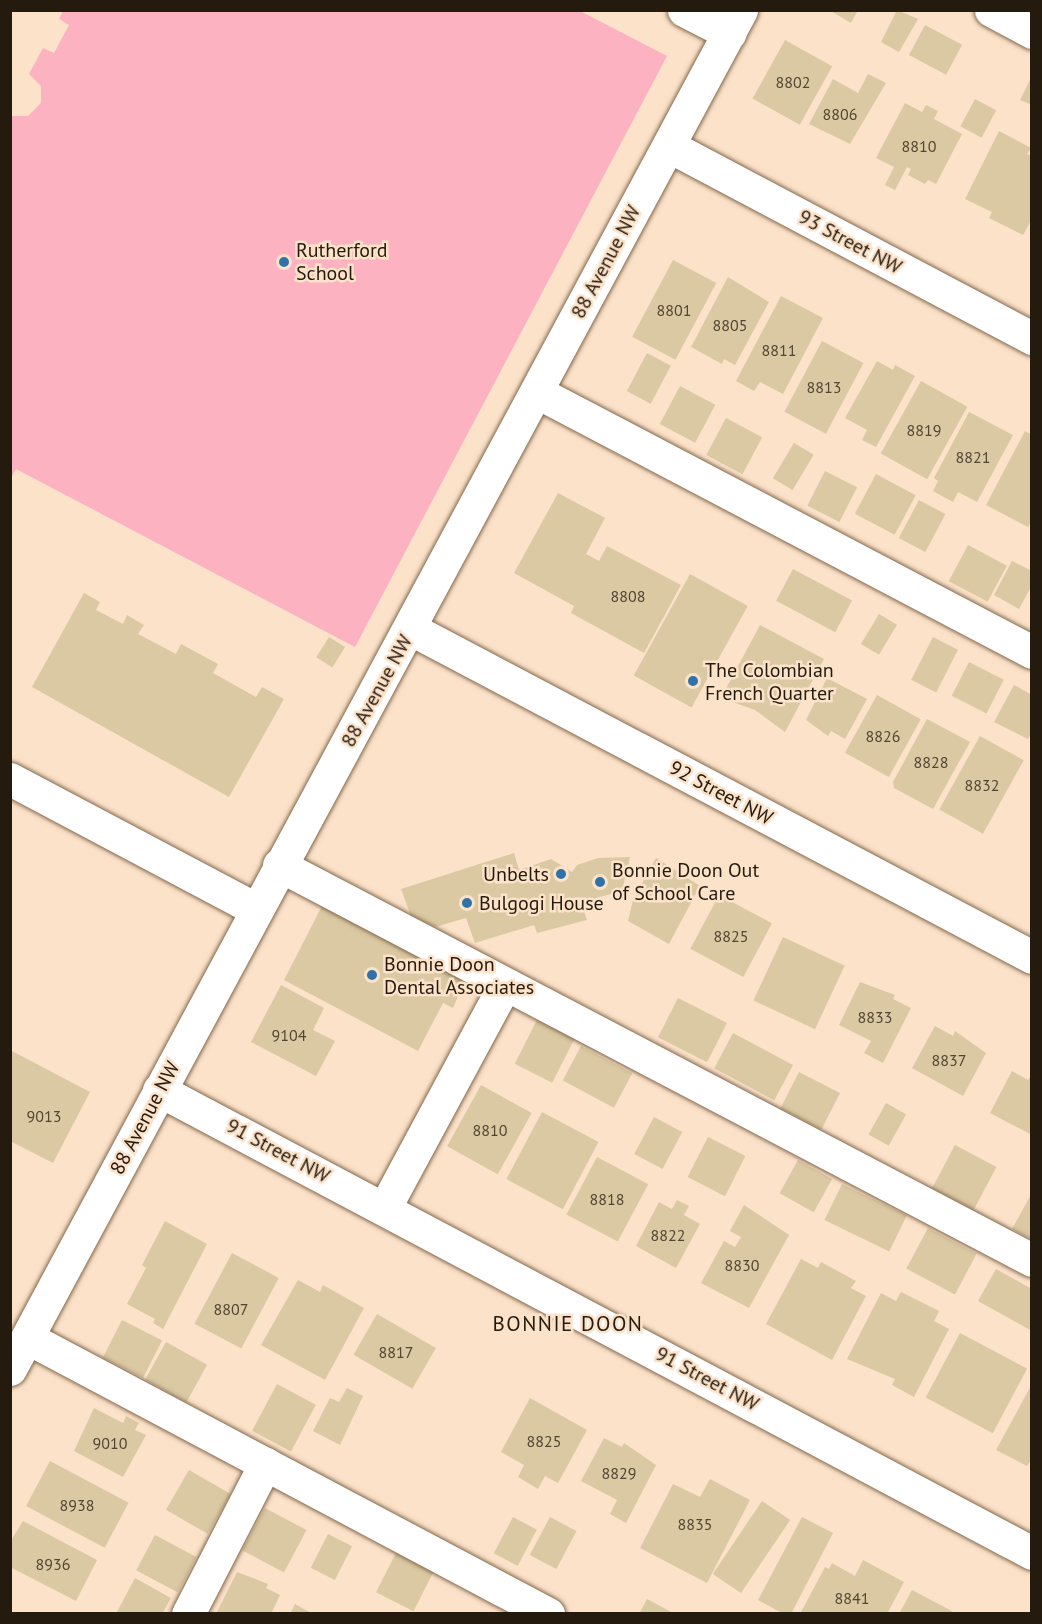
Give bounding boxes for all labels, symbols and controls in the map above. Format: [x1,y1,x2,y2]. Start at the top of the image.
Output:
house number: 8802 [776,72,810,92]
house number: 8806 [823,104,857,124]
house number: 8810 [902,136,936,156]
street label: 88 Avenue NW [566,201,646,323]
street label: 93 Street NW [794,205,906,279]
place label: Rutherford School [296,238,388,285]
marker: Rutherford School [277,255,291,269]
house number: 8801 [657,300,691,320]
house number: 8805 [713,315,747,335]
house number: 8811 [762,340,796,360]
house number: 8813 [807,377,841,397]
house number: 8819 [907,420,941,440]
house number: 8821 [956,447,990,467]
house number: 8808 [611,586,645,606]
street label: 88 Avenue NW [336,631,418,751]
place label: The Colombian French Quarter [705,658,834,705]
marker: The Colombian French Quarter [686,674,700,688]
house number: 8826 [866,726,900,746]
house number: 8828 [914,752,948,772]
street label: 92 Street NW [665,756,777,830]
house number: 8832 [965,775,999,795]
place label: Bonnie Doon Out of School Care [612,858,759,905]
place label: Unbelts [483,862,549,886]
marker: Unbelts [554,867,568,881]
marker: Bonnie Doon Out of School Care [593,875,607,889]
place label: Bulgogi House [479,891,604,915]
marker: Bulgogi House [460,896,474,910]
house number: 8825 [714,926,748,946]
place label: Bonnie Doon Dental Associates [384,952,535,999]
marker: Bonnie Doon Dental Associates [365,968,379,982]
house number: 8833 [858,1007,892,1027]
house number: 9104 [272,1025,306,1045]
house number: 8837 [932,1050,966,1070]
street label: 88 Avenue NW [105,1057,185,1179]
house number: 9013 [27,1106,61,1126]
street label: 91 Street NW [222,1114,334,1188]
house number: 8810 [473,1120,507,1140]
house number: 8818 [590,1189,624,1209]
house number: 8822 [651,1225,685,1245]
house number: 8830 [725,1255,759,1275]
house number: 8807 [214,1299,248,1319]
district label: BONNIE DOON [493,1311,643,1337]
house number: 8817 [379,1342,413,1362]
street label: 91 Street NW [651,1342,763,1416]
house number: 8825 [527,1431,561,1451]
house number: 9010 [93,1433,127,1453]
house number: 8829 [602,1463,636,1483]
house number: 8938 [60,1495,94,1515]
house number: 8835 [678,1514,712,1534]
house number: 8936 [36,1554,70,1574]
house number: 8841 [835,1588,869,1608]

